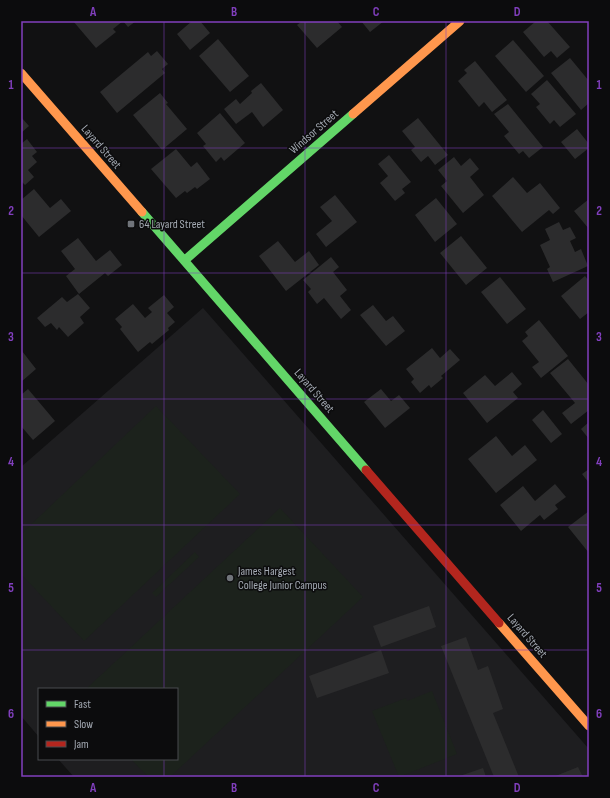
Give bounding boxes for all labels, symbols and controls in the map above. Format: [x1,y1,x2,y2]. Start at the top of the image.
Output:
text: A [89,4,97,20]
text: B [231,4,237,20]
text: C [373,4,380,20]
text: D [514,4,521,20]
text: 1 [8,77,14,93]
text: 1 [596,77,602,93]
street label: Windsor Street [286,106,342,157]
street label: Layard Street [78,122,124,172]
text: 2 [8,203,14,219]
text: 2 [596,203,602,219]
place label: 64 Layard Street [139,217,205,232]
marker: 64 Layard Street [126,219,136,229]
text: 3 [8,329,14,345]
text: 3 [596,329,602,345]
street label: Layard Street [291,366,337,416]
text: 4 [8,454,14,470]
text: 4 [596,454,602,470]
place label: James Hargest College Junior Campus [237,564,327,593]
marker: James Hargest College Junior Campus [225,573,235,583]
text: 5 [8,580,14,596]
text: 5 [596,580,602,596]
street label: Layard Street [504,611,550,661]
legend [38,688,178,760]
text: Fast [74,697,91,712]
text: 6 [8,706,14,722]
text: 6 [596,706,602,722]
text: Slow [74,717,93,732]
text: Jam [73,737,89,752]
text: A [89,780,97,796]
text: B [231,780,237,796]
text: C [373,780,380,796]
text: D [514,780,521,796]

